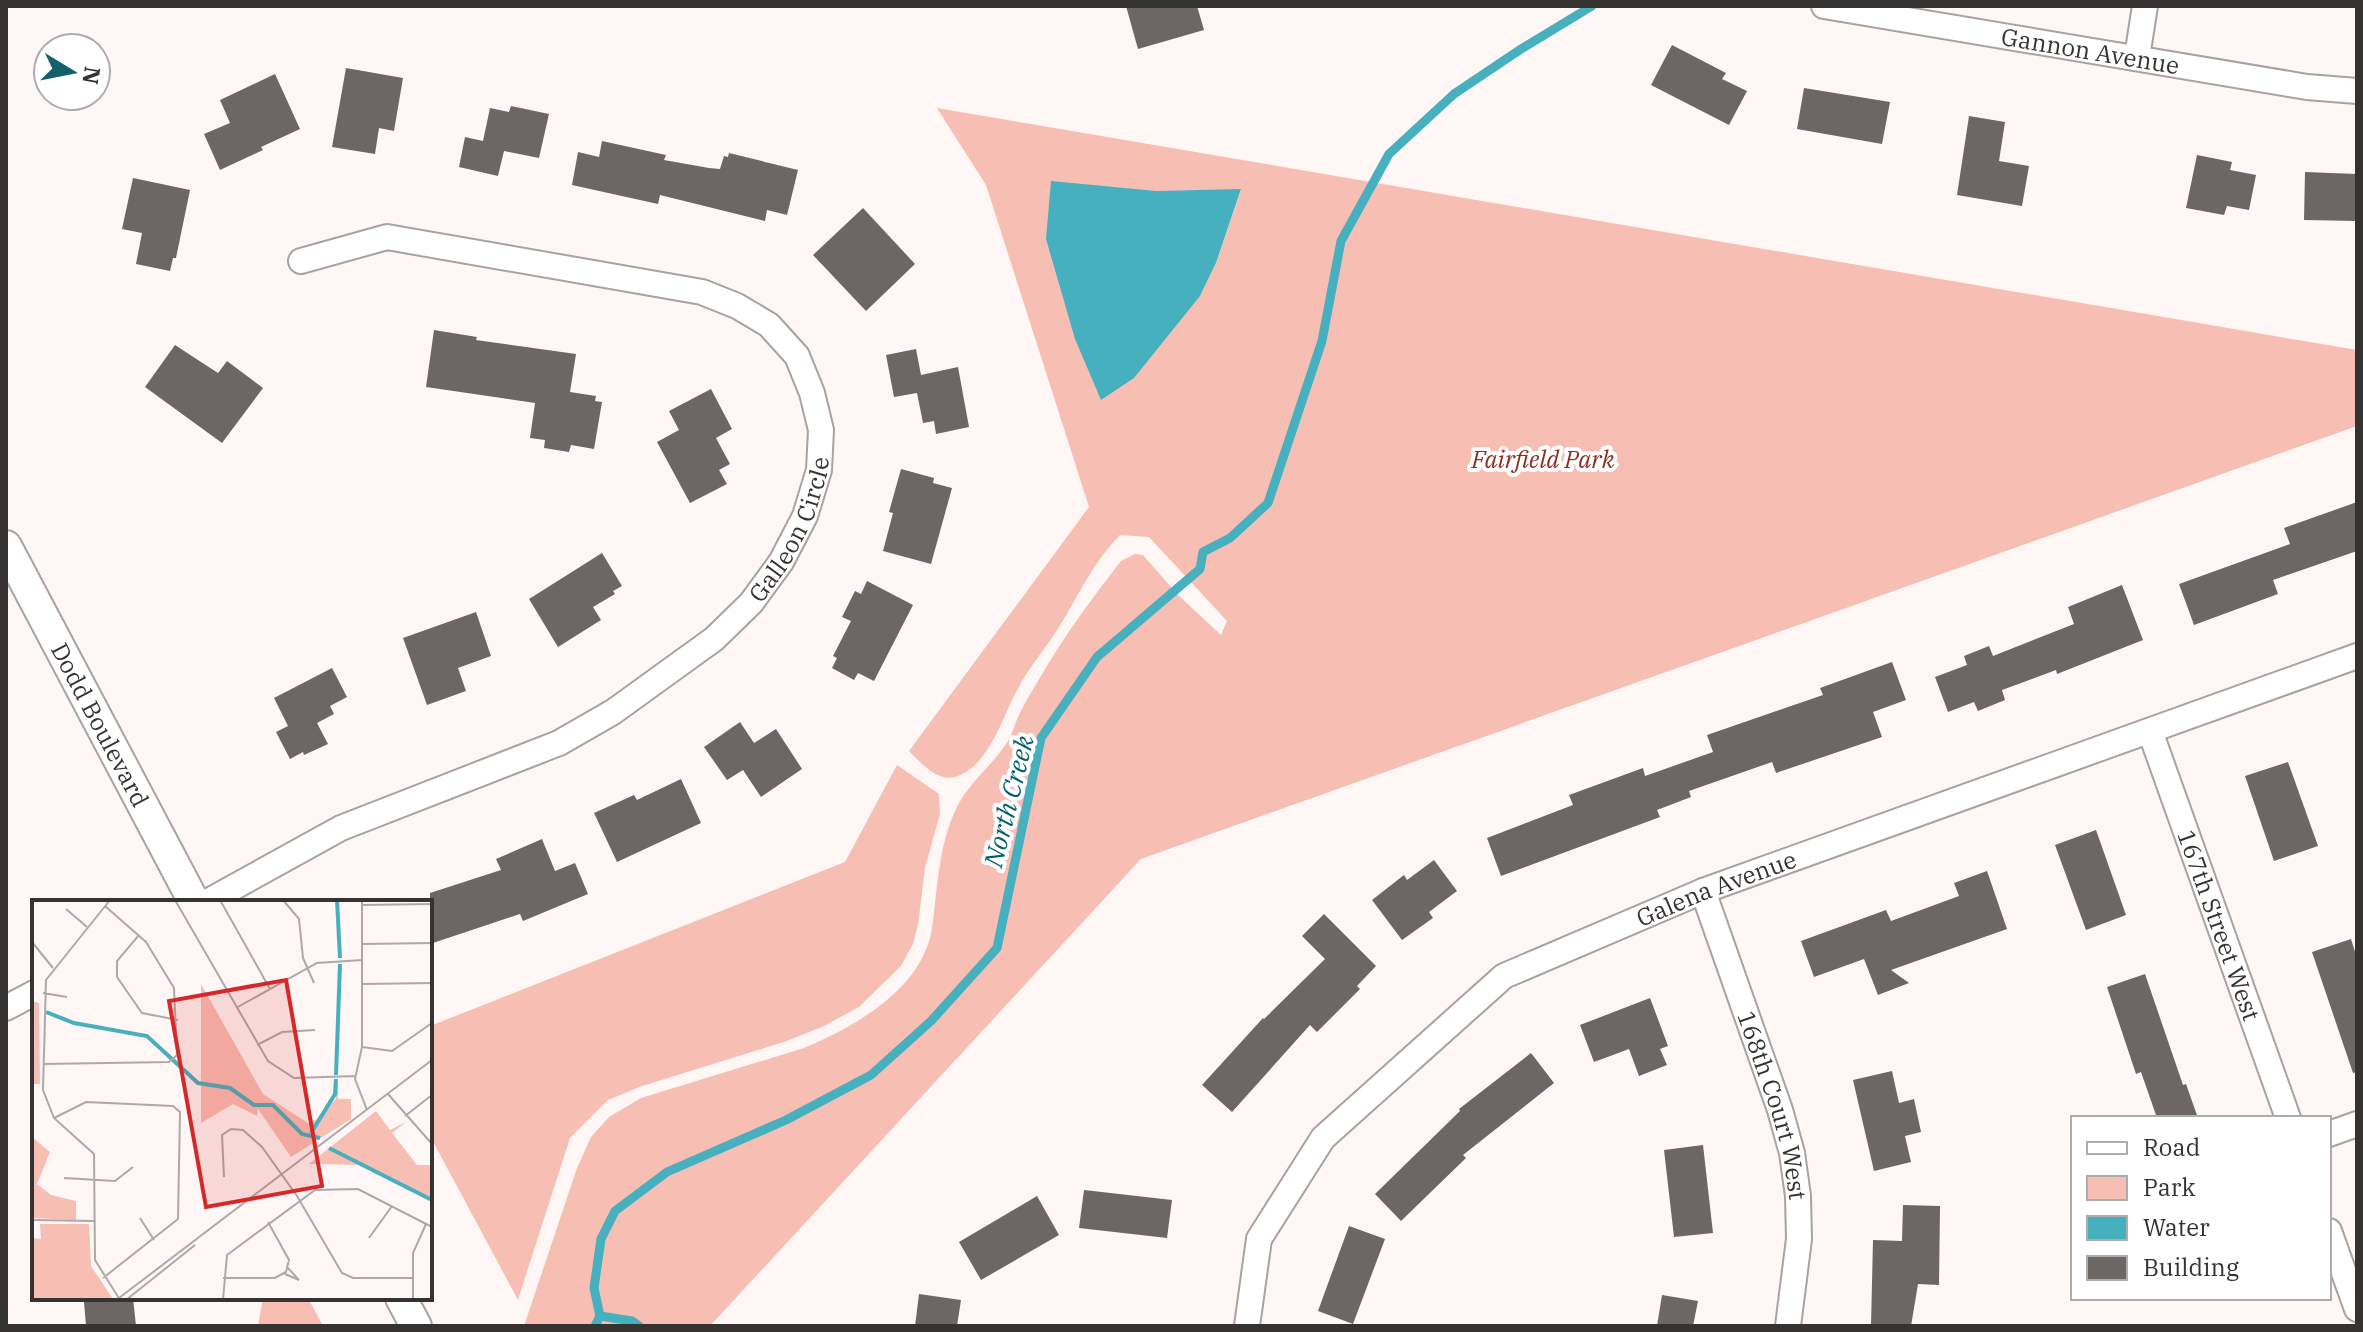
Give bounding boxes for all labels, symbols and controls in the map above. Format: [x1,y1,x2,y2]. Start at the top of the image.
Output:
street label: Gannon Avenue [1999,20,2182,81]
north arrow [32,32,112,112]
text: N [76,64,108,87]
park label: Fairfield Park [1471,443,1615,475]
street label: Galleon Circle [741,456,836,608]
street label: Dodd Boulevard [44,637,157,812]
water label: North Creek [975,731,1041,871]
street label: 167th Street West [2170,825,2268,1025]
street label: Galena Avenue [1631,843,1801,934]
inset map [32,900,432,1300]
street label: 168th Court West [1730,1006,1814,1202]
legend [2071,1116,2331,1300]
text: Road [2143,1131,2200,1163]
text: Park [2143,1171,2195,1203]
text: Water [2143,1211,2210,1243]
text: Building [2143,1251,2239,1283]

